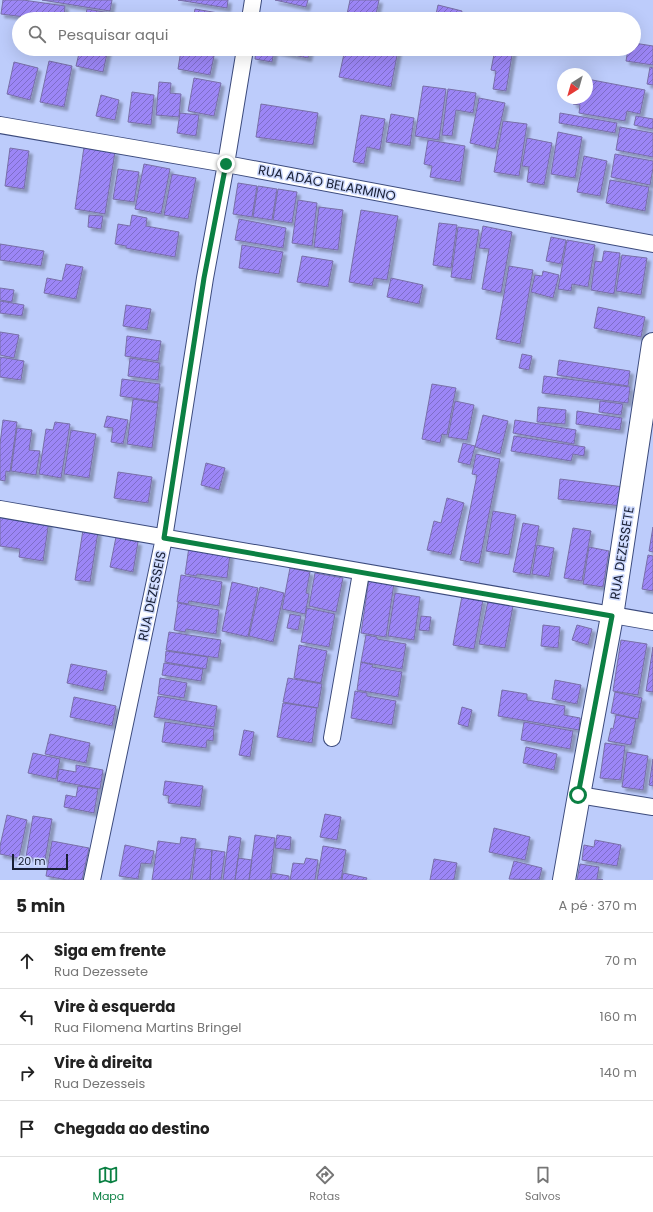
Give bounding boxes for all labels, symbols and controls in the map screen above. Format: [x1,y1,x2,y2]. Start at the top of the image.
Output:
search box [12,12,641,56]
icon: search [26,23,48,45]
text: Pesquisar aqui [58,24,168,45]
north arrow [557,68,593,104]
route end [217,155,235,173]
street label: RUA ADÃO BELARMINO [256,160,398,206]
street label: RUA DEZESSETE [605,505,639,601]
street label: RUA DEZESSEIS [133,549,171,643]
route start [569,786,587,804]
scale bar [12,852,68,871]
text: 20 m [18,853,46,869]
text: 5 min [16,894,65,918]
text: A pé · 370 m [558,896,637,915]
text: Siga em frente [54,940,166,961]
icon: ahead [16,950,38,972]
text: 70 m [605,951,637,970]
text: Rua Dezessete [54,962,148,981]
text: Vire à esquerda [54,996,176,1017]
icon: left [16,1006,38,1028]
text: 160 m [600,1007,637,1026]
text: Rua Filomena Martins Bringel [54,1018,242,1037]
text: Vire à direita [54,1052,153,1073]
icon: right [16,1062,38,1084]
text: 140 m [600,1063,637,1082]
text: Rua Dezesseis [54,1074,145,1093]
icon: arrive [16,1118,38,1140]
text: Chegada ao destino [54,1118,210,1139]
tab: Mapa [92,1164,124,1205]
tab: Rotas [309,1164,340,1205]
tab: Salvos [525,1164,561,1205]

